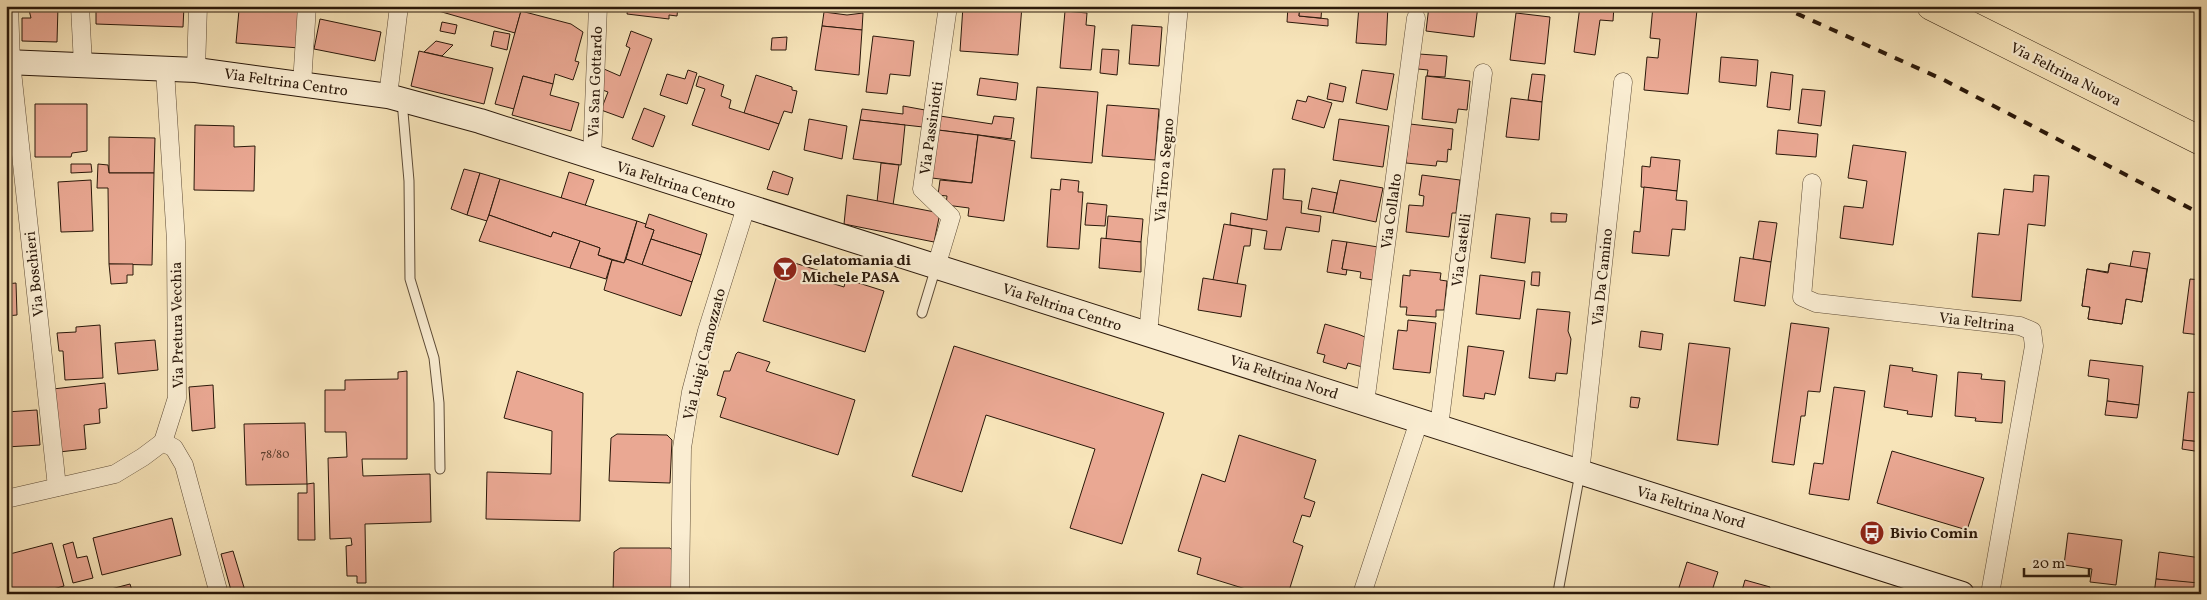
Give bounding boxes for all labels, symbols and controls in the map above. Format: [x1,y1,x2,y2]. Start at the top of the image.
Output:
street label: Via San Gottardo [584,26,609,138]
street label: Via Feltrina Nuova [2006,38,2124,112]
street label: Via Feltrina Centro [223,64,349,103]
street label: Via Passiniotti [916,80,949,176]
street label: Via Tiro a Segno [1150,117,1181,223]
street label: Via Feltrina Centro [613,157,738,216]
street label: Via Collalto [1377,172,1408,250]
street label: Via Castelli [1448,212,1477,288]
street label: Via Da Camino [1588,227,1619,327]
street label: Via Boschieri [21,230,50,318]
place label: Gelatomania di Michele PASA [802,251,911,289]
bar icon: Gelatomania di Michele PASA [772,256,798,282]
street label: Via Pretura Vecchia [167,261,190,388]
street label: Via Feltrina Centro [999,279,1124,338]
street label: Via Luigi Camozzato [679,286,732,422]
street label: Via Feltrina [1938,308,2016,339]
street label: Via Feltrina Nord [1226,351,1341,406]
house number: 78/80 [261,447,289,463]
street label: Via Feltrina Nord [1633,482,1748,535]
bus stop icon: Bivio Comin [1859,520,1885,546]
place label: Bivio Comin [1890,524,1978,545]
scale bar [2024,545,2090,577]
text: 20 m [2032,554,2065,575]

